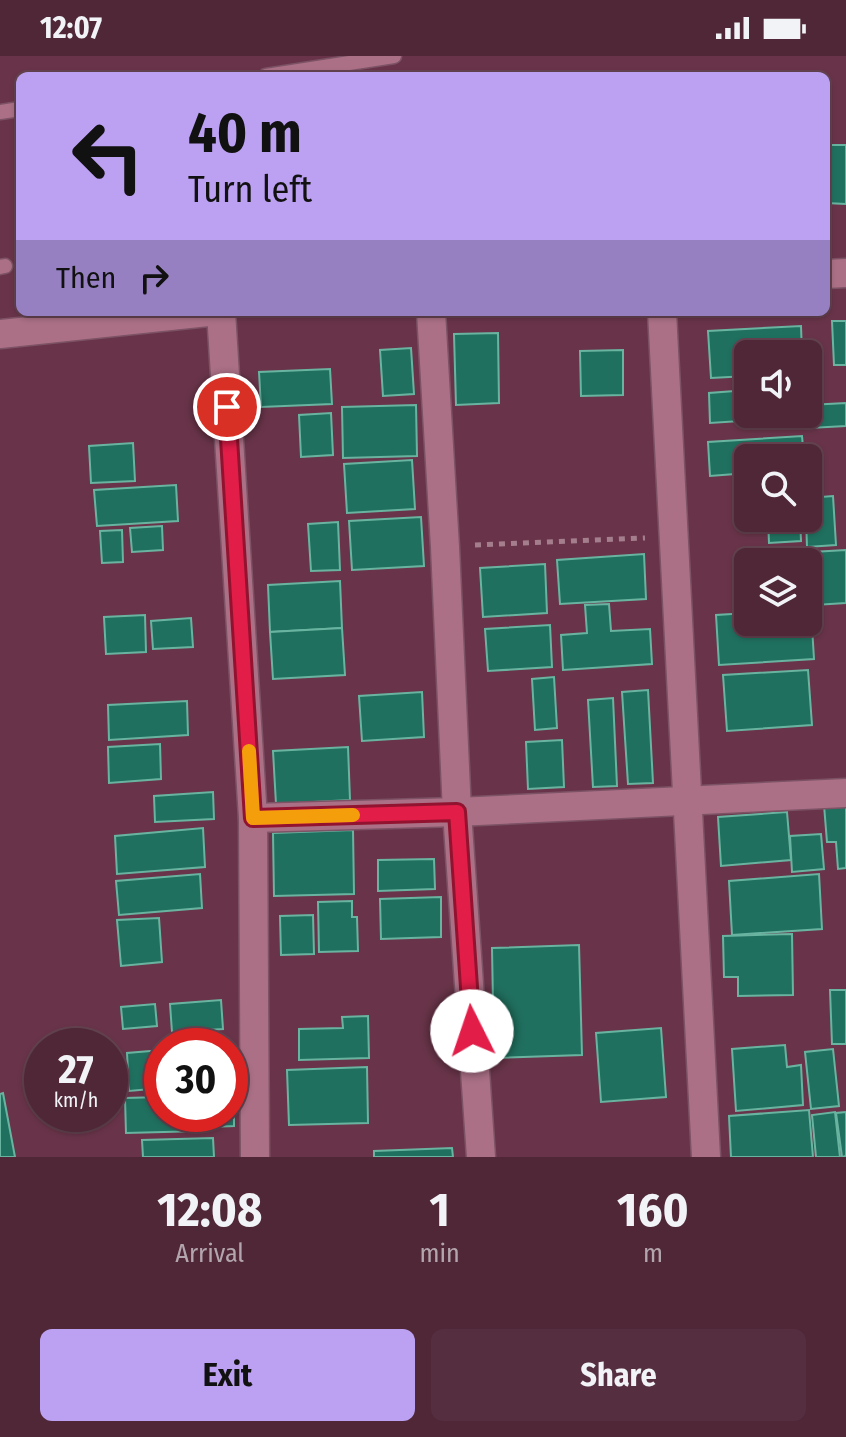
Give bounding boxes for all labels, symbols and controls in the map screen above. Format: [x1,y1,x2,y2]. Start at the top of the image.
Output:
text: 12:07 [40,10,102,46]
text: 40 m [188,100,302,167]
icon: left [56,104,160,208]
text: Turn left [188,168,312,212]
icon: right [132,256,176,300]
text: Then [56,260,116,296]
map controls [734,340,822,636]
button: sound [734,340,822,428]
pin [193,373,261,441]
icon: arrive [205,385,249,429]
button: search [734,444,822,532]
button: layers [734,548,822,636]
position arrow [430,989,514,1073]
speed limit sign: 30 [144,1028,248,1132]
text: 27 [58,1046,94,1094]
text: km/h [54,1088,98,1112]
text: 12:08 [157,1181,262,1239]
text: 1 [430,1181,450,1239]
text: 160 [617,1181,689,1239]
text: Arrival [175,1238,244,1269]
text: min [420,1238,460,1269]
text: m [643,1238,663,1269]
button: Exit [40,1329,415,1421]
button: Share [431,1329,806,1421]

